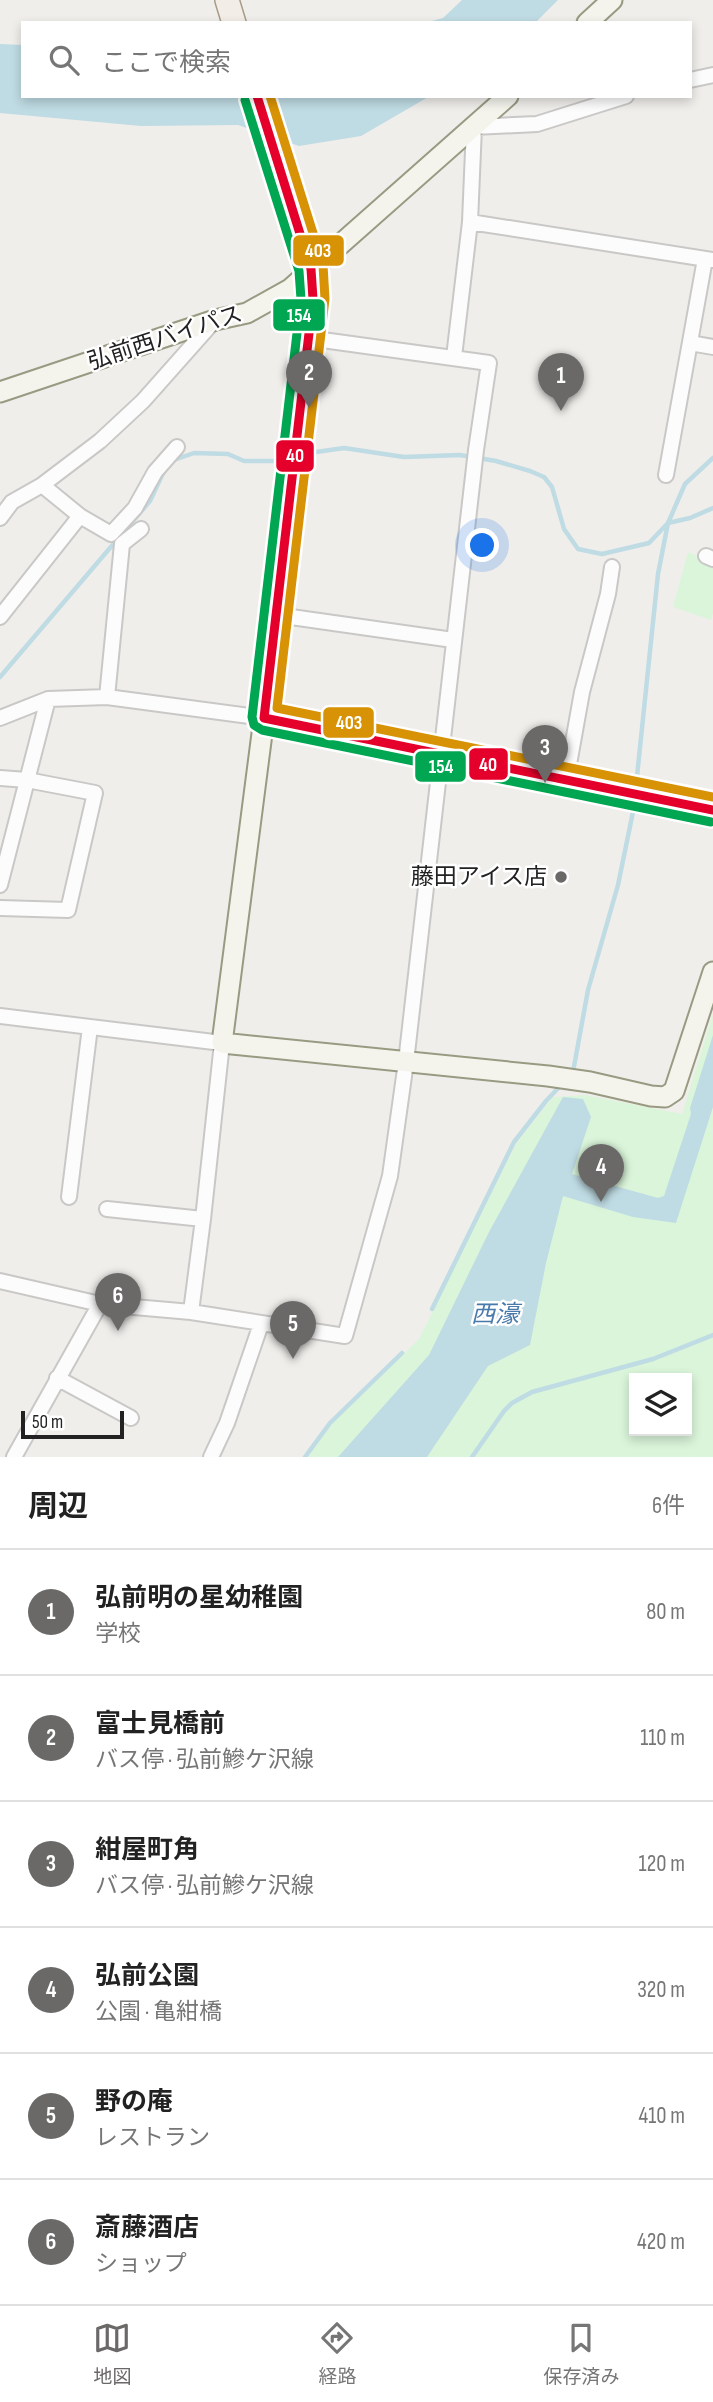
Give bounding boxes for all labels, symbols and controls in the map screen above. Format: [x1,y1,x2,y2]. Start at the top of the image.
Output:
search box [21,21,692,98]
icon: search [45,41,83,79]
text: ここで検索 [101,48,231,79]
line badge: 403 [292,234,345,267]
text: 403 [305,240,331,263]
line badge: 154 [272,298,326,332]
street label: 弘前西バイパス [84,300,246,376]
text: 154 [287,305,312,328]
pin: 2 [286,350,332,408]
pin: 1 [538,353,584,411]
line badge: 40 [275,439,315,473]
text: 40 [286,445,304,468]
your location [465,528,499,562]
line badge: 403 [322,706,375,739]
text: 403 [336,712,362,735]
pin: 3 [522,725,568,783]
line badge: 40 [468,747,509,781]
line badge: 154 [414,750,467,783]
text: 40 [479,754,497,777]
text: 154 [429,756,454,779]
place label: 藤田アイス店 [411,863,547,891]
marker: 藤田アイス店 [553,869,569,885]
pin: 4 [578,1144,624,1202]
pin: 6 [95,1273,141,1331]
water label: 西濠 [471,1300,523,1329]
pin: 5 [270,1301,316,1359]
map controls [629,1373,692,1436]
button: layers [629,1373,692,1436]
scale bar [21,1408,124,1440]
text: 50 m [32,1411,63,1434]
text: 周辺 [28,1489,88,1525]
text: 6件 [652,1492,685,1520]
text: 弘前明の星幼稚園 [95,1583,303,1614]
text: 1 [46,1598,56,1626]
text: 80 m [646,1598,685,1626]
text: 学校 [95,1620,141,1648]
text: 富士見橋前 [95,1709,225,1740]
text: 2 [46,1724,56,1752]
text: 110 m [640,1724,685,1752]
text: バス停 · 弘前鰺ケ沢線 [95,1746,314,1774]
text: 紺屋町角 [95,1835,199,1866]
text: 3 [46,1850,56,1878]
text: 120 m [639,1850,685,1878]
text: バス停 · 弘前鰺ケ沢線 [95,1872,314,1900]
text: 弘前公園 [95,1961,199,1992]
text: 4 [46,1976,56,2004]
text: 320 m [637,1976,685,2004]
text: 公園 · 亀紺橋 [95,1998,222,2026]
text: 野の庵 [95,2087,173,2118]
text: 5 [46,2102,56,2130]
text: 410 m [639,2102,685,2130]
text: レストラン [95,2124,210,2152]
text: 斎藤酒店 [95,2213,199,2244]
text: 6 [46,2228,56,2256]
text: 420 m [637,2228,685,2256]
text: ショップ [95,2250,187,2278]
tab: 地図 [93,2319,132,2389]
tab: 経路 [318,2319,357,2389]
tab: 保存済み [543,2319,620,2389]

